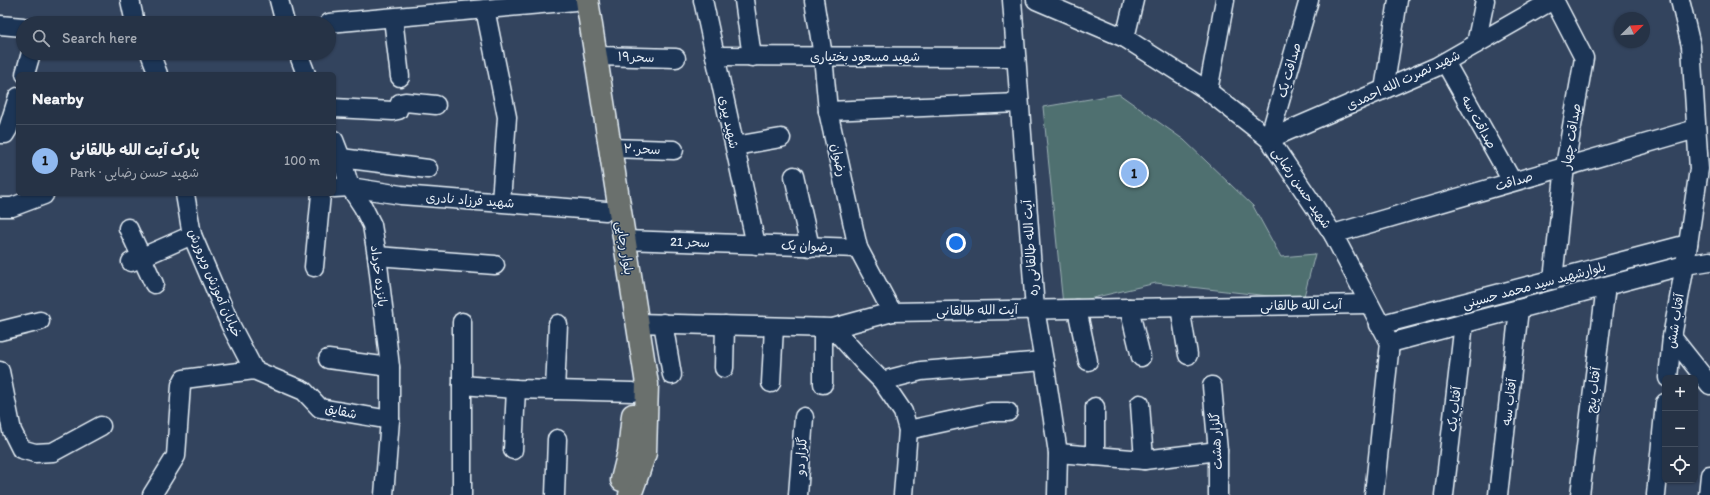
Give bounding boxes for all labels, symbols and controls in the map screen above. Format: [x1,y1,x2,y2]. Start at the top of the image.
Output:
north arrow [1614,12,1650,48]
search box [16,16,336,60]
icon: search [30,27,52,49]
text: Search here [62,29,137,47]
street label: صداقت یک [1274,41,1305,100]
street label: شهید نصرت الله احمدی [1344,47,1463,114]
street label: سحر۱۹ [617,49,655,65]
street label: شهید مسعود بختیاری [810,49,920,65]
text: Nearby [32,88,84,108]
street label: صداقت سه [1458,93,1500,151]
street label: شهید پیری [715,94,742,150]
street label: صداقت چهار [1558,102,1585,171]
text: پارک آیت الله طالقانی [70,141,199,159]
street label: سحر۲۰ [623,141,661,157]
street label: رضوان [827,142,850,178]
street label: شهید حسن رضایی [1268,145,1335,232]
text: 1 [42,153,48,168]
text: 100 m [284,153,320,168]
pin: 1 [1121,158,1147,188]
text: Park · شهید حسن رضایی [70,165,199,180]
street label: صداقت [1493,168,1535,194]
street label: شهید فرزاد نادری [425,189,515,212]
street label: آیت الله طالقانی ره [1019,198,1043,297]
street label: بلوار رجایی [611,220,637,276]
street label: خیابان آموزش وپرورش [184,226,245,340]
your location [946,233,966,253]
street label: سحر 21 [670,234,710,250]
street label: رضوان یک [781,238,833,255]
street label: پانزده خرداد [367,244,390,308]
street label: بلوارشهید سید محمد حسینی [1461,259,1608,313]
street label: آفتاب شش [1663,292,1688,350]
street label: آیت الله طالقانی [1260,297,1343,315]
street label: آیت الله طالقانی [936,302,1019,320]
street label: آفتاب پنج [1583,365,1605,414]
map controls [1662,375,1698,483]
button: + [1662,375,1698,411]
street label: آفتاب سه [1499,377,1520,427]
street label: آفتاب یک [1444,385,1465,433]
street label: شقایق [324,400,358,423]
street label: گلزار هشت [1207,411,1226,470]
button: − [1662,411,1698,447]
street label: گلزار دو [792,436,811,477]
button: locate [1662,447,1698,483]

